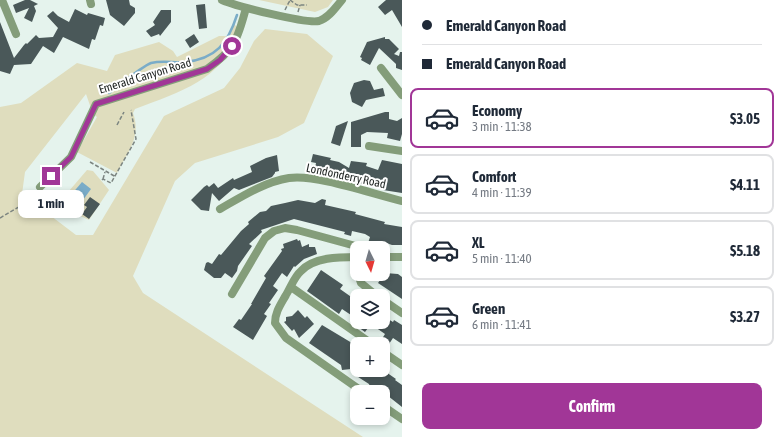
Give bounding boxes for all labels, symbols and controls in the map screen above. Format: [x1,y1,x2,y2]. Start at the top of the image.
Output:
text: Emerald Canyon Road [446,17,566,34]
route start [223,37,241,55]
street label: Emerald Canyon Road [97,55,193,97]
text: Emerald Canyon Road [446,55,566,72]
icon: car [424,100,460,136]
text: Economy [472,102,522,119]
text: $3.05 [730,110,760,127]
text: 3 min · 11:38 [472,119,532,134]
street label: Londonderry Road [305,161,387,191]
icon: car [424,166,460,202]
route end [42,167,60,185]
text: Comfort [472,168,516,185]
text: $4.11 [730,176,760,193]
text: 4 min · 11:39 [472,185,532,200]
callout: 1 min [18,190,84,218]
text: 1 min [38,196,64,211]
icon: car [424,232,460,268]
text: XL [472,234,485,251]
north arrow [350,241,390,281]
map controls [350,241,390,425]
text: $5.18 [730,242,760,259]
text: 5 min · 11:40 [472,251,532,266]
button: layers [350,289,390,329]
icon: car [424,298,460,334]
text: Green [472,300,505,317]
text: $3.27 [730,308,760,325]
text: 6 min · 11:41 [472,317,532,332]
button: + [350,337,390,377]
button: Confirm [422,383,762,429]
button: − [350,385,390,425]

